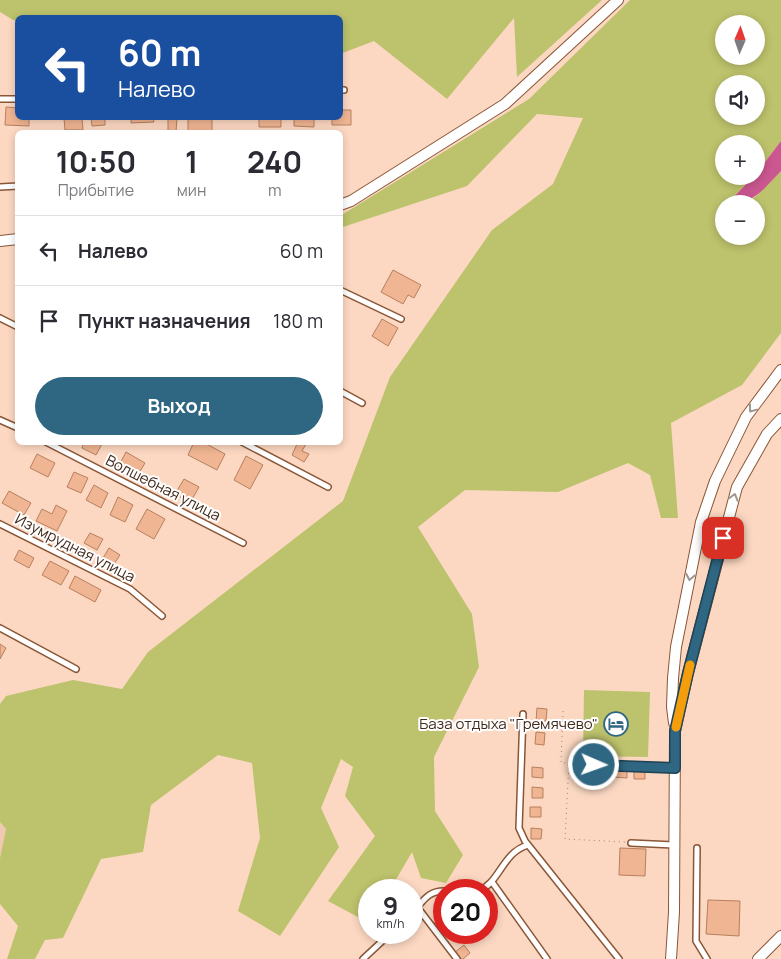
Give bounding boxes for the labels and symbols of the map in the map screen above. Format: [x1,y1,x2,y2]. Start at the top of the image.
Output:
north arrow [715,15,765,65]
one-way arrow [749,403,757,412]
street label: Волшебная улица [102,449,224,526]
one-way arrow [729,493,739,502]
street label: Изумрудная улица [12,508,139,587]
pin [702,517,744,559]
one-way arrow [685,572,695,581]
hotel icon: База отдыха "Гремячево" [603,711,629,737]
place label: База отдыха "Гремячево" [419,713,598,734]
position arrow [567,738,619,790]
speed limit sign: 20 [433,879,498,944]

